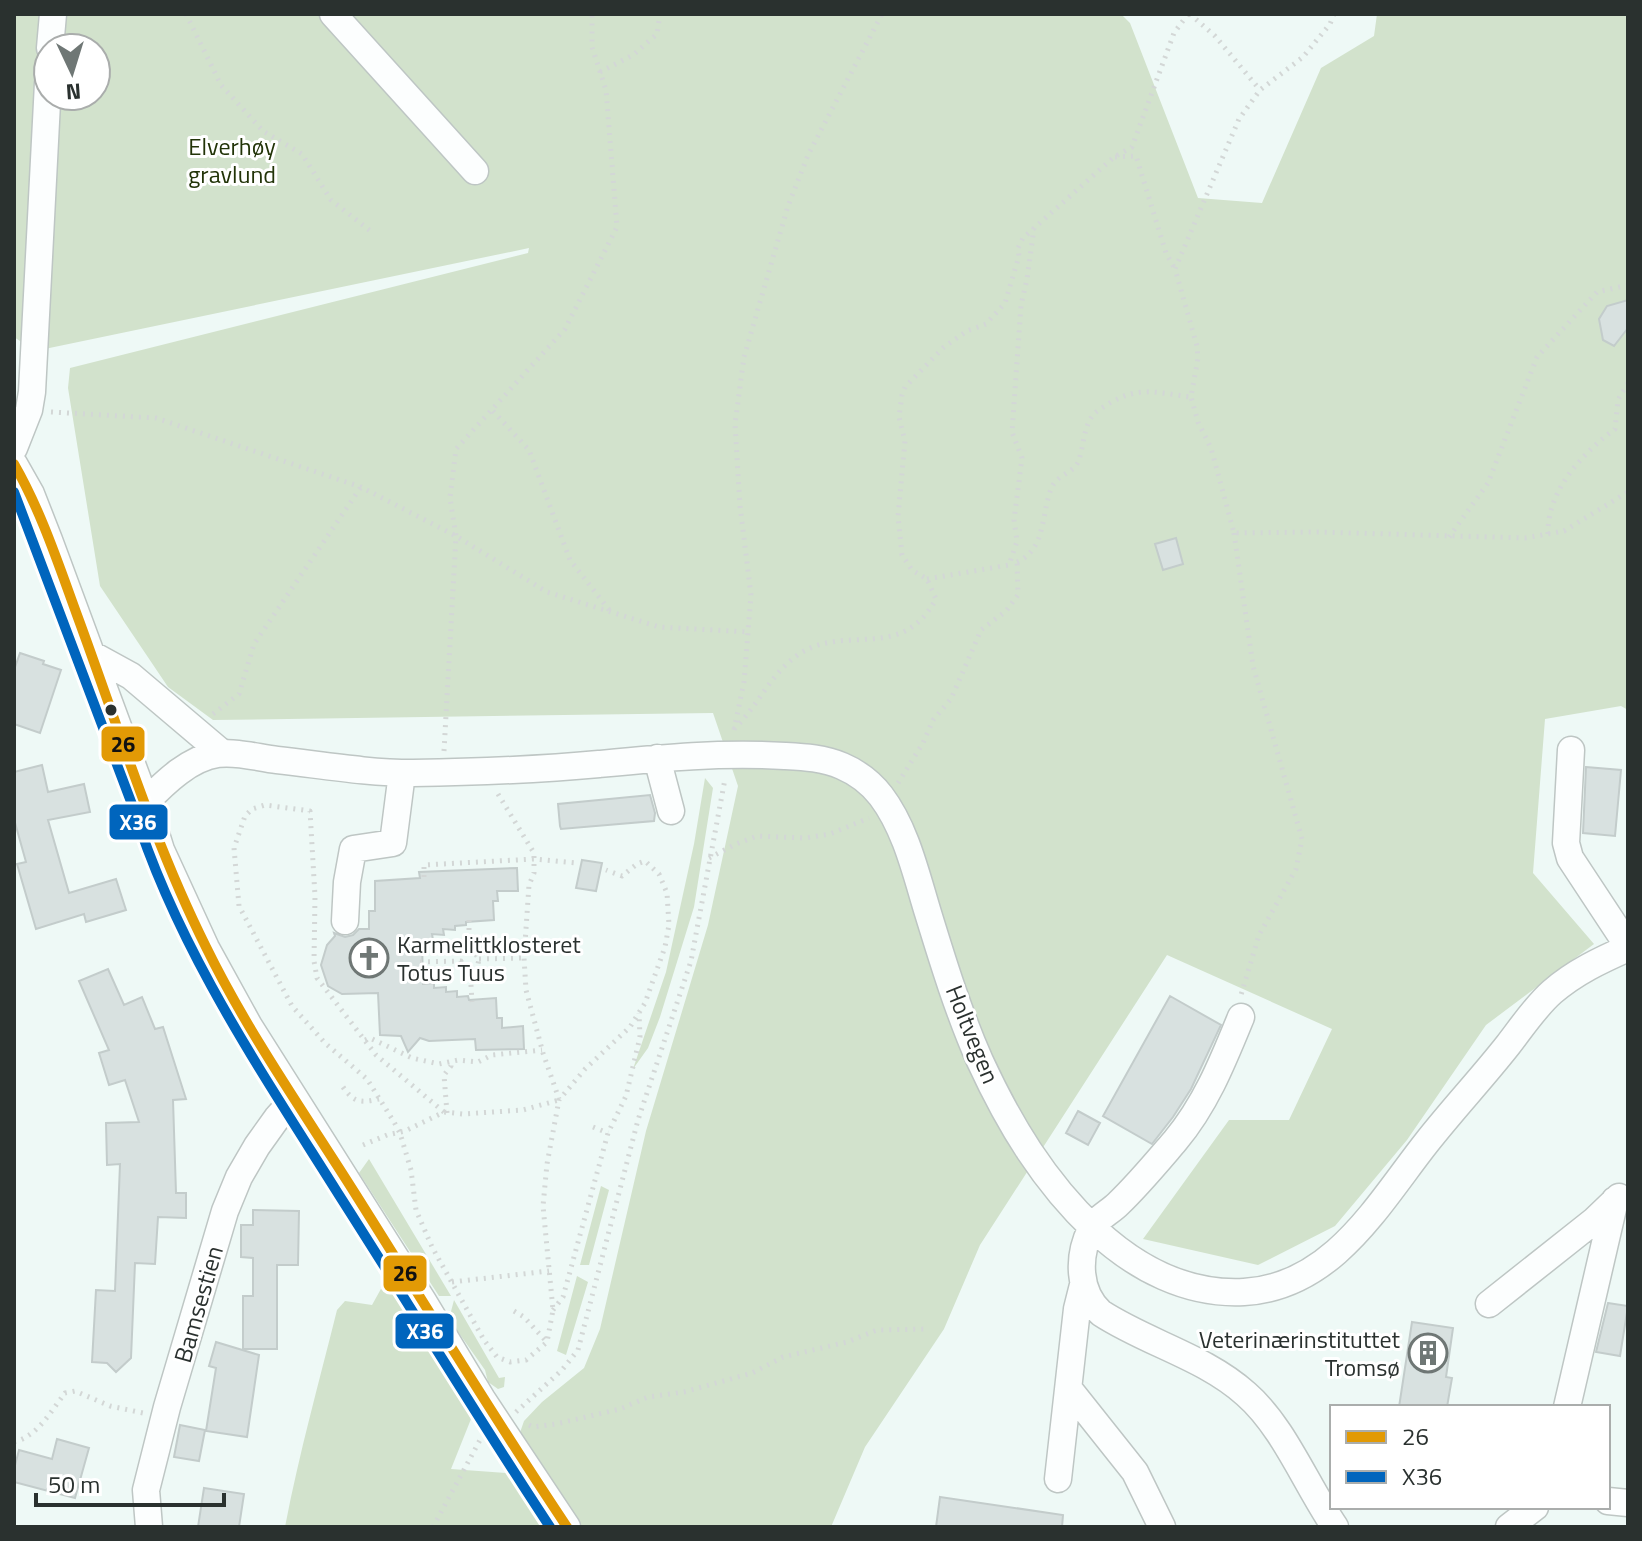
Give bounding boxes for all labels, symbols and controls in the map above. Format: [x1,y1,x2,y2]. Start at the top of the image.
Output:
north arrow [32,32,112,112]
text: N [65,74,82,109]
park label: Elverhøy gravlund [188,128,276,192]
unlabelled marker [103,702,119,718]
line badge: 26 [100,725,146,763]
text: 26 [111,727,135,761]
line badge: X36 [108,803,169,841]
text: X36 [119,805,157,839]
place label: Karmelittklosteret Totus Tuus [397,926,581,990]
church icon: Karmelittklosteret Totus Tuus [348,937,390,979]
street label: Holtvegen [937,979,1009,1089]
street label: Bamsestien [164,1241,232,1367]
line badge: 26 [382,1254,428,1293]
text: 26 [393,1256,417,1290]
line badge: X36 [394,1312,455,1350]
text: X36 [406,1314,444,1348]
place label: Veterinærinstituttet Tromsø [1199,1321,1401,1385]
building icon: Veterinærinstituttet Tromsø [1407,1332,1449,1374]
legend [1330,1405,1610,1509]
text: 26 [1402,1418,1429,1454]
scale bar [36,1457,224,1507]
text: X36 [1402,1458,1442,1494]
text: 50 m [48,1466,100,1502]

